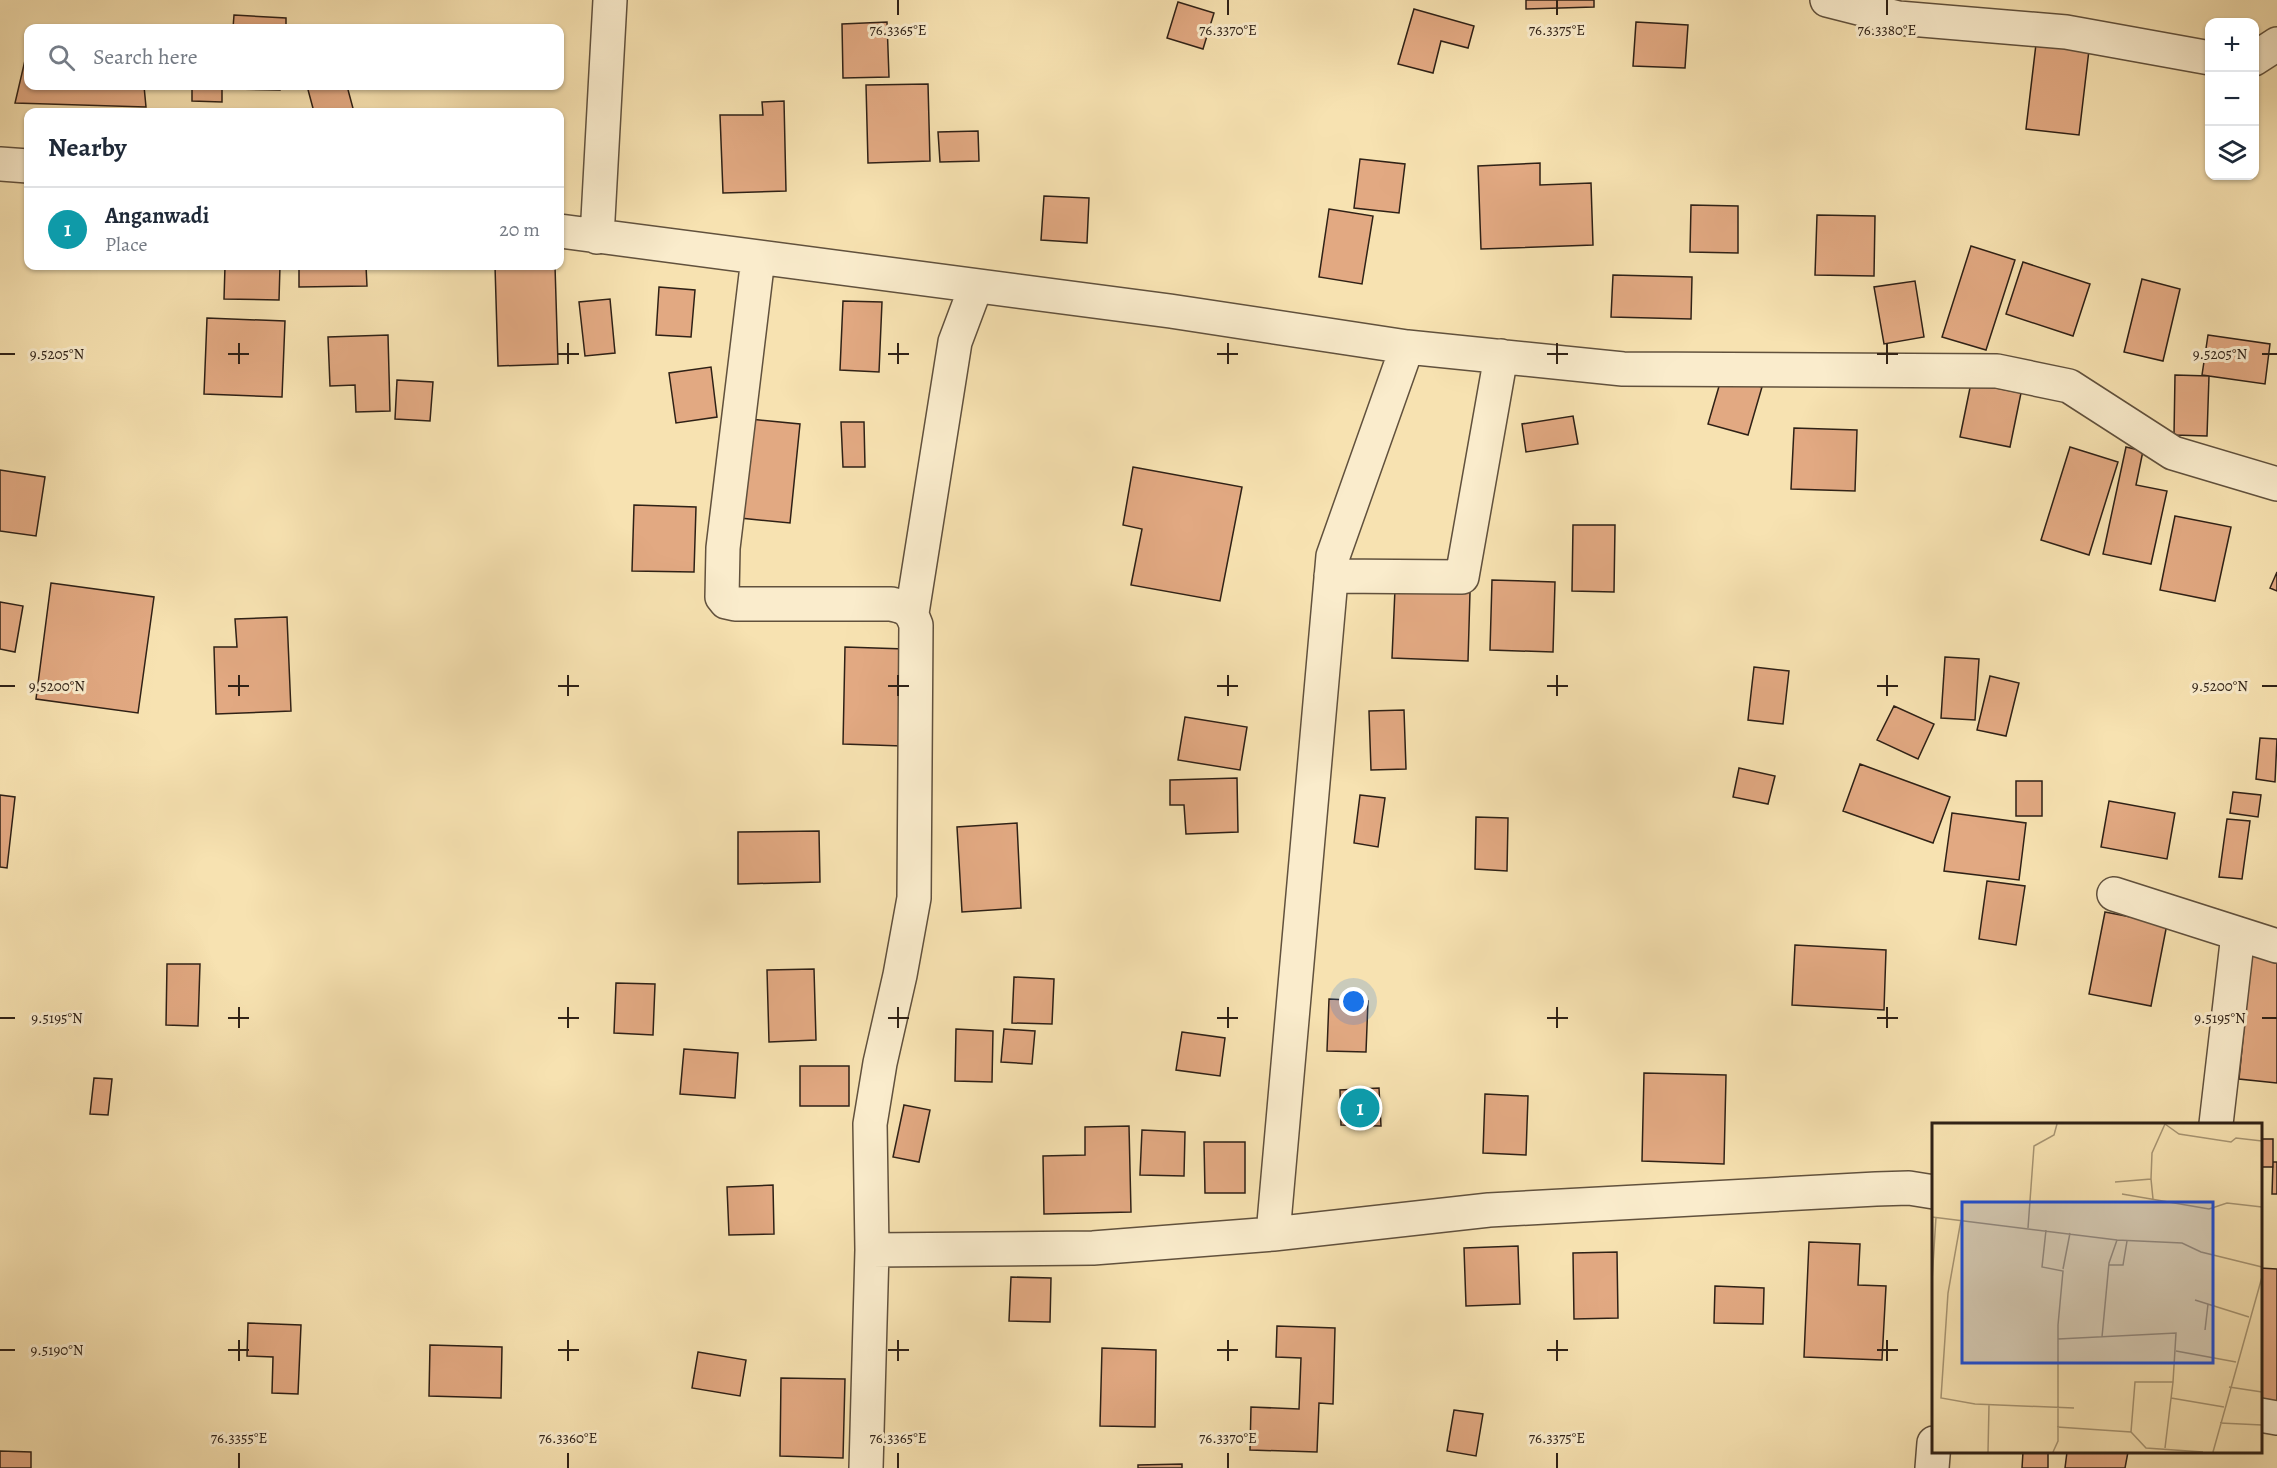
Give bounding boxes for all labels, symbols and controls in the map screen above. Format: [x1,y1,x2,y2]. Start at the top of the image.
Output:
map controls [2205,18,2259,180]
button: + [2205,18,2259,72]
text: 76.3365°E [869,20,927,40]
text: 76.3370°E [1199,20,1257,40]
text: 76.3375°E [1529,20,1585,40]
text: 76.3380°E [1858,20,1916,40]
search box [24,24,564,90]
icon: search [45,41,78,74]
text: Search here [93,42,198,72]
button: − [2205,72,2259,126]
button: layers [2205,126,2259,180]
text: Nearby [48,130,127,165]
text: Anganwadi [105,201,209,231]
text: 1 [64,216,71,243]
text: 20 m [499,216,540,243]
text: Place [105,231,147,258]
text: 9.5205°N [30,344,85,364]
text: 9.5205°N [2193,344,2248,364]
text: 9.5200°N [29,676,85,696]
text: 9.5200°N [2192,676,2248,696]
your location [1339,987,1368,1016]
text: 9.5195°N [31,1008,83,1028]
text: 9.5195°N [2194,1008,2246,1028]
pin: 1 [1340,1086,1380,1130]
inset map [1932,1123,2262,1453]
text: 9.5190°N [30,1340,84,1360]
text: 76.3355°E [211,1428,267,1448]
text: 76.3360°E [539,1428,597,1448]
text: 76.3365°E [869,1428,927,1448]
text: 76.3370°E [1199,1428,1257,1448]
text: 76.3375°E [1529,1428,1585,1448]

